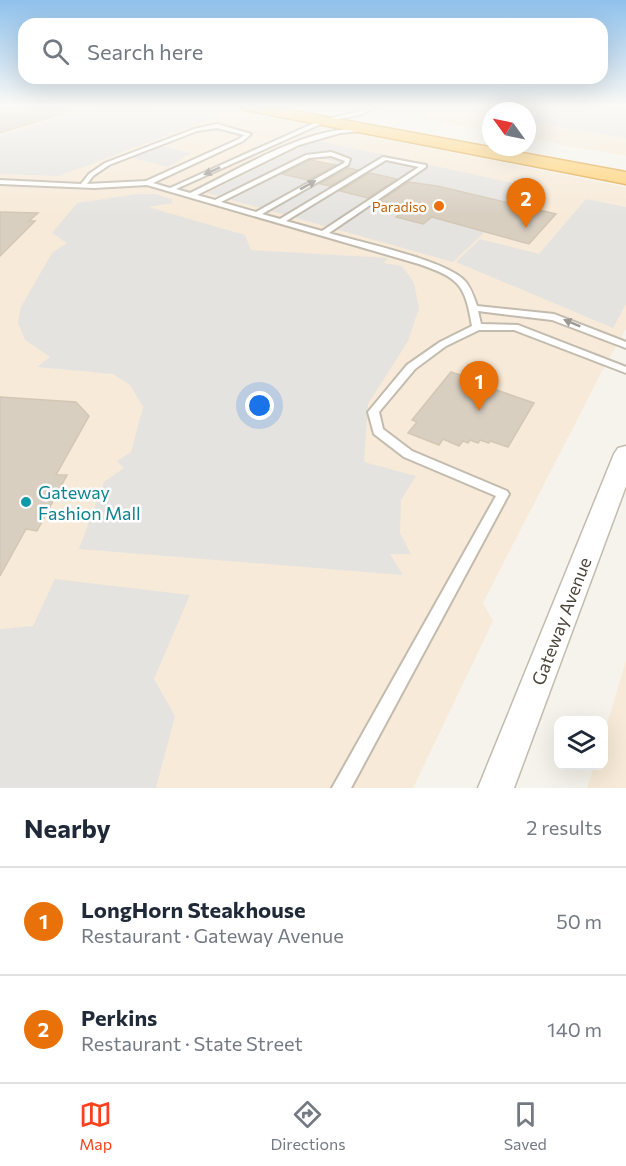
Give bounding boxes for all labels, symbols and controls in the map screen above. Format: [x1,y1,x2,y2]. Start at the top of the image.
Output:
search box [18,18,608,84]
icon: search [39,35,72,68]
text: Search here [87,38,203,65]
north arrow [482,102,536,156]
one-way arrow [203,167,221,176]
pin: 2 [506,178,546,228]
one-way arrow [300,180,317,190]
place label: Paradiso [372,198,427,215]
marker: Paradiso [432,199,446,213]
one-way arrow [562,318,580,328]
pin: 1 [460,362,498,411]
your location [245,391,274,420]
place label: Gateway Fashion Mall [38,481,141,524]
marker: Gateway Fashion Mall [19,495,33,509]
street label: Gateway Avenue [526,554,596,688]
map controls [554,716,608,770]
button: layers [554,716,608,770]
text: Nearby [24,812,111,843]
text: 2 results [526,815,602,839]
text: LongHorn Steakhouse [81,896,306,923]
text: 1 [39,909,48,933]
text: 50 m [556,909,602,933]
text: Restaurant · Gateway Avenue [81,923,344,947]
text: Perkins [81,1004,157,1031]
text: 2 [38,1017,49,1041]
text: 140 m [547,1017,602,1041]
text: Restaurant · State Street [81,1031,303,1055]
tab: Map [79,1098,112,1153]
tab: Directions [270,1098,345,1153]
tab: Saved [504,1098,547,1153]

